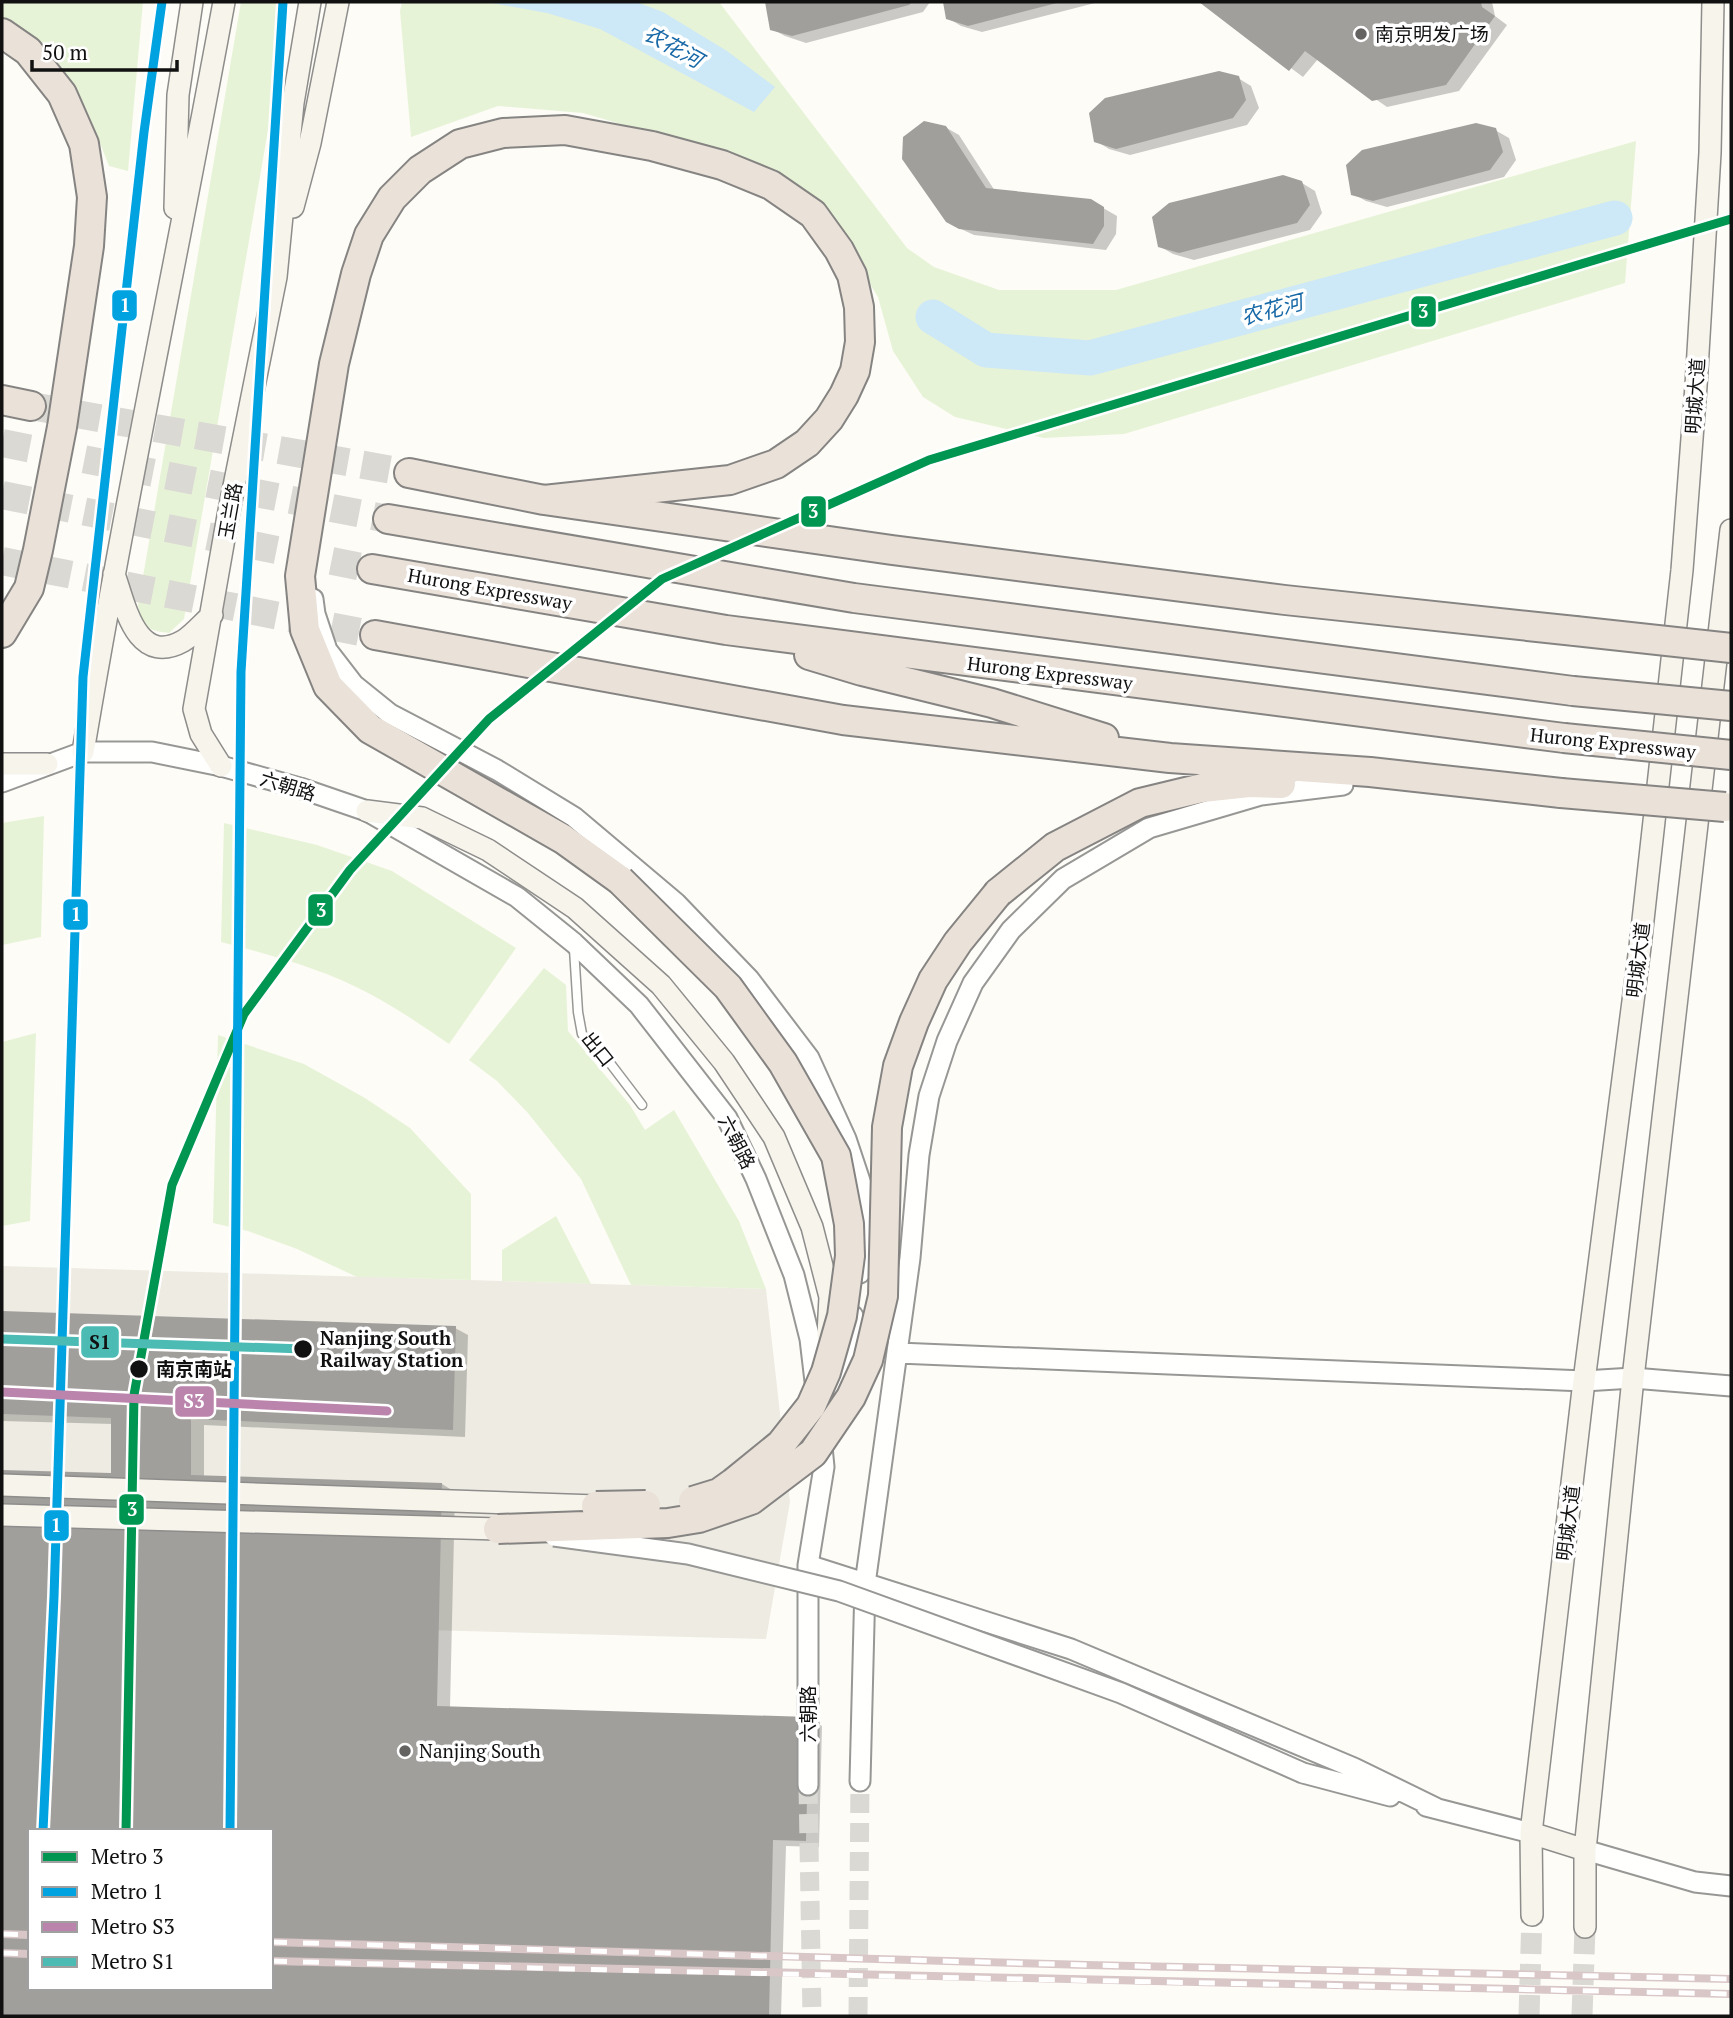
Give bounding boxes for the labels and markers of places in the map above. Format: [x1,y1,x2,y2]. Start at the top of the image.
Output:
place label: 南京明发广场 [1375,21,1489,46]
marker: 南京明发广场 [1353,26,1369,42]
place label: Nanjing South Railway Station [320,1325,464,1372]
marker: Nanjing South Railway Station [292,1338,314,1360]
place label: 南京南站 [156,1356,232,1381]
marker: 南京南站 [128,1358,150,1380]
place label: Nanjing South [419,1738,541,1763]
marker: Nanjing South [397,1743,413,1759]

